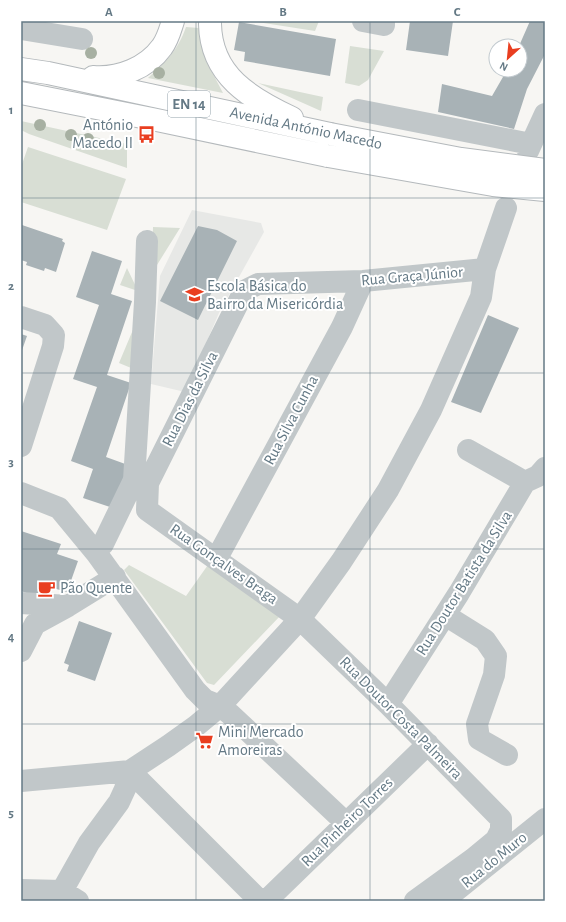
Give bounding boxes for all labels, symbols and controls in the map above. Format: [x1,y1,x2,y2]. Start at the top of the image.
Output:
text: A [105,6,113,19]
text: B [279,6,287,19]
text: C [454,6,461,19]
north arrow [488,38,528,78]
text: N [498,60,510,73]
road number: EN 14 [168,91,210,117]
text: 1 [9,104,13,117]
street label: Avenida António Macedo [228,104,384,152]
place label: António Macedo II [72,117,133,151]
bus stop icon: António Macedo II [136,124,156,144]
street label: Rua Graça Júnior [360,264,464,288]
place label: Escola Básica do Bairro da Misericórdia [207,278,343,312]
text: 2 [8,280,14,293]
school or university icon: Escola Básica do Bairro da Misericórdia [184,285,204,305]
street label: Rua Dias da Silva [159,349,221,449]
street label: Rua Silva Cunha [261,373,321,467]
text: 3 [8,456,14,469]
street label: Rua Doutor Batista da Silva [413,508,515,658]
street label: Rua Gonçalves Braga [167,521,281,607]
cafe icon: Pão Quente [37,578,57,598]
place label: Pão Quente [60,580,132,597]
text: 4 [8,631,15,644]
street label: Rua Doutor Costa Palmeira [337,654,465,782]
place label: Mini Mercado Amoreiras [218,724,304,758]
supermarket icon: Mini Mercado Amoreiras [195,731,215,751]
street label: Rua Pinheiro Torres [298,774,396,870]
text: 5 [8,807,14,820]
street label: Rua do Muro [458,829,530,891]

